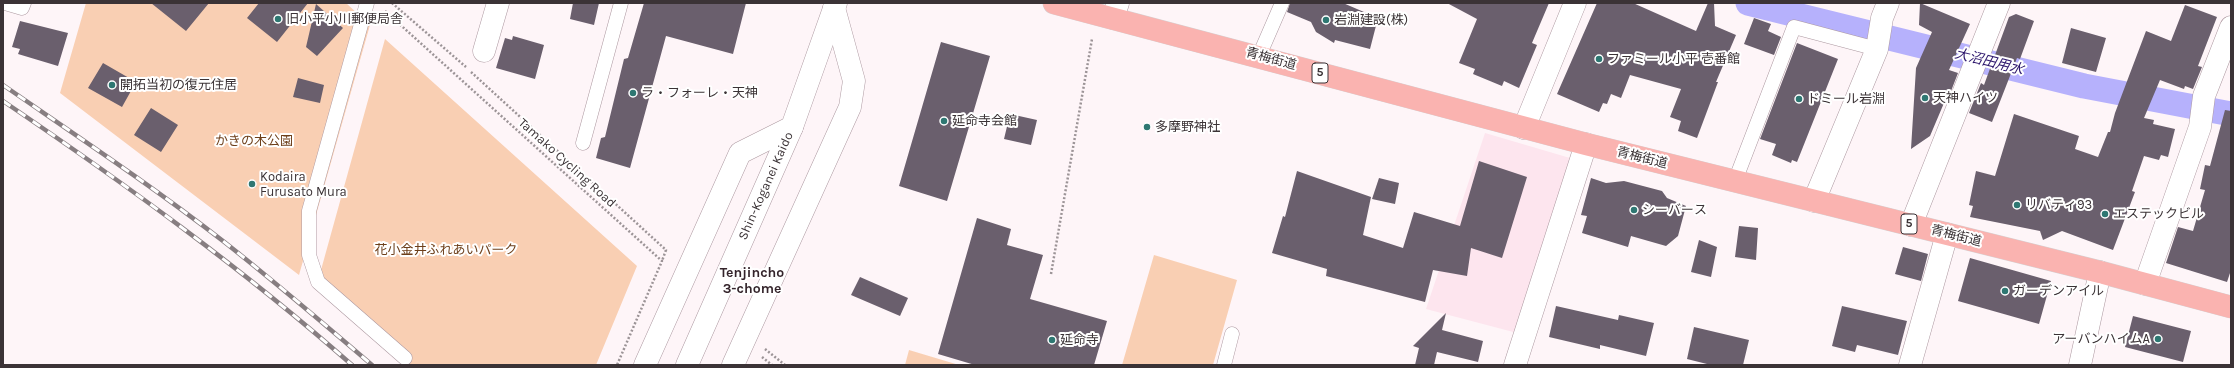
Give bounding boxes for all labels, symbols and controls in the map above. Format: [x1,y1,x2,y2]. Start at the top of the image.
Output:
place label: 旧小平小川郵便局舎 [286,11,403,27]
place label: 岩淵建設(株) [1334,12,1408,28]
marker: 旧小平小川郵便局舎 [273,14,283,24]
marker: 岩淵建設(株) [1321,15,1331,25]
street label: 青梅街道 [1244,45,1298,73]
water label: 大沼田用水 [1953,45,2025,79]
place label: ファミール小平 壱番館 [1607,51,1740,67]
marker: ファミール小平 壱番館 [1594,54,1604,64]
road number: 5 [1312,63,1328,83]
place label: 開拓当初の復元住居 [120,77,237,93]
marker: 開拓当初の復元住居 [107,80,117,90]
place label: ラ・フォーレ・天神 [641,85,758,101]
marker: ラ・フォーレ・天神 [628,88,638,98]
place label: 天神ハイツ [1933,90,1998,106]
place label: ドミール岩淵 [1807,91,1885,107]
marker: 天神ハイツ [1920,93,1930,103]
marker: ドミール岩淵 [1794,94,1804,104]
place label: 延命寺会館 [952,113,1017,129]
street label: Tamako Cycling Road [515,115,619,211]
marker: 延命寺会館 [939,116,949,126]
place label: 多摩野神社 [1155,119,1220,135]
marker: 多摩野神社 [1142,122,1152,132]
street label: Shin-Koganei Kaido [735,130,797,242]
park label: かきの木公園 [215,133,293,149]
street label: 青梅街道 [1615,144,1669,172]
place label: Kodaira Furusato Mura [260,169,347,200]
marker: Kodaira Furusato Mura [247,179,257,189]
place label: リバティ93 [2025,197,2092,213]
marker: リバティ93 [2012,200,2022,210]
place label: シーバース [1642,202,1707,218]
marker: シーバース [1629,205,1639,215]
place label: エステックビル [2113,206,2204,222]
marker: エステックビル [2100,209,2110,219]
road number: 5 [1901,214,1917,234]
street label: 青梅街道 [1929,222,1983,250]
park label: 花小金井ふれあいパーク [375,242,517,258]
district label: Tenjincho 3-chome [720,265,784,298]
place label: ガーデンアイル [2013,283,2104,299]
marker: ガーデンアイル [2000,286,2010,296]
place label: アーバンハイムA [2052,331,2150,347]
place label: 延命寺 [1060,332,1099,348]
marker: アーバンハイムA [2153,334,2163,344]
marker: 延命寺 [1047,335,1057,345]

